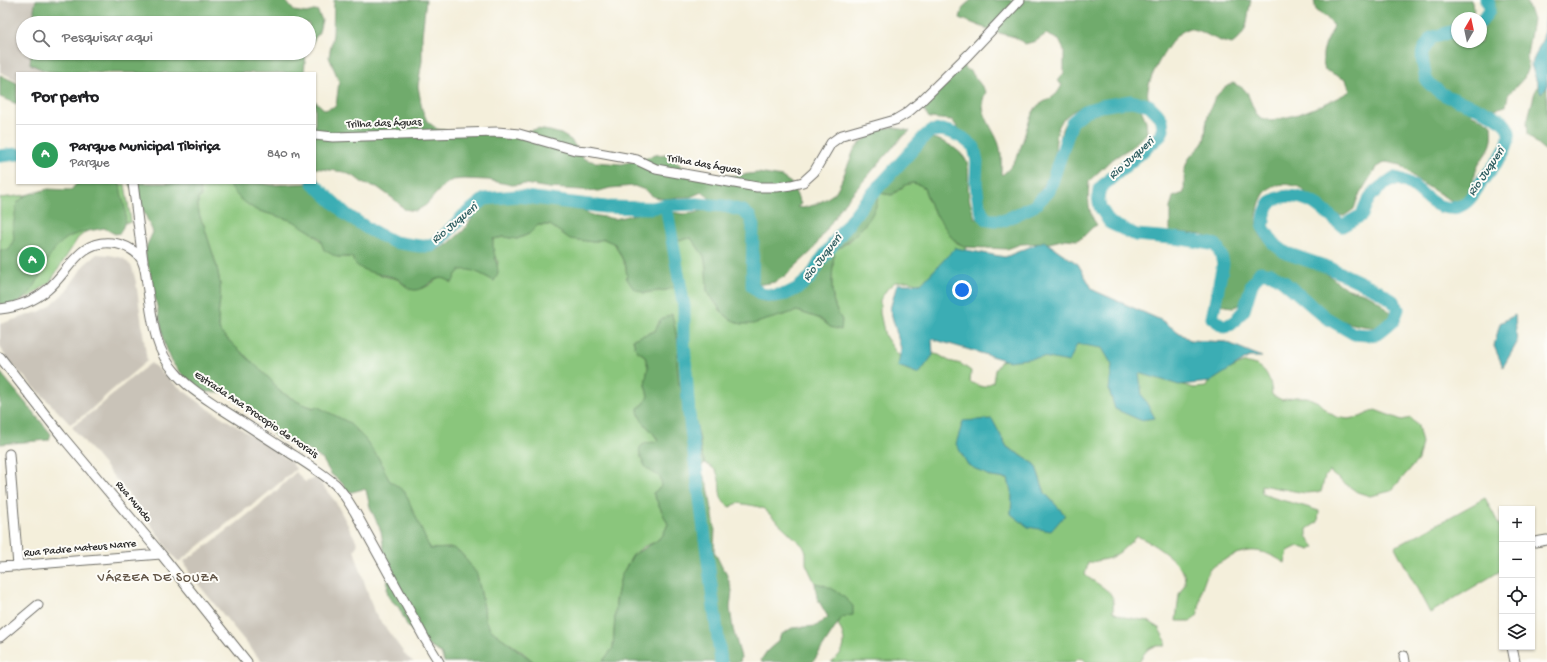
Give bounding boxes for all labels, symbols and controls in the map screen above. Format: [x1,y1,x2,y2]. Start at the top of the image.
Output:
north arrow [1451,12,1487,48]
search box [16,16,316,60]
icon: search [30,27,52,49]
text: Pesquisar aqui [62,29,153,47]
text: Por perto [32,88,99,108]
street label: Trilha das Águas [345,116,423,131]
water label: Rio Juqueri [1107,134,1158,183]
text: Parque Municipal Tibiriça [70,138,220,156]
water label: Rio Juqueri [1466,144,1509,199]
text: A [41,147,49,162]
text: 840 m [267,147,300,162]
street label: Trilha das Águas [665,151,743,178]
text: Parque [70,156,110,171]
water label: Rio Juqueri [429,200,482,247]
water label: Rio Juqueri [800,231,847,284]
pin: A [19,245,45,275]
your location [952,280,972,300]
street label: Estrada Ana Procopio de Morais [192,369,321,462]
street label: Rua Mundo [112,479,154,525]
map controls [1499,506,1535,650]
button: + [1499,506,1535,542]
street label: Rua Padre Mateus Narre [23,538,137,560]
button: − [1499,542,1535,578]
district label: VÁRZEA DE SOUZA [96,570,219,586]
button: locate [1499,578,1535,614]
button: layers [1499,614,1535,650]

